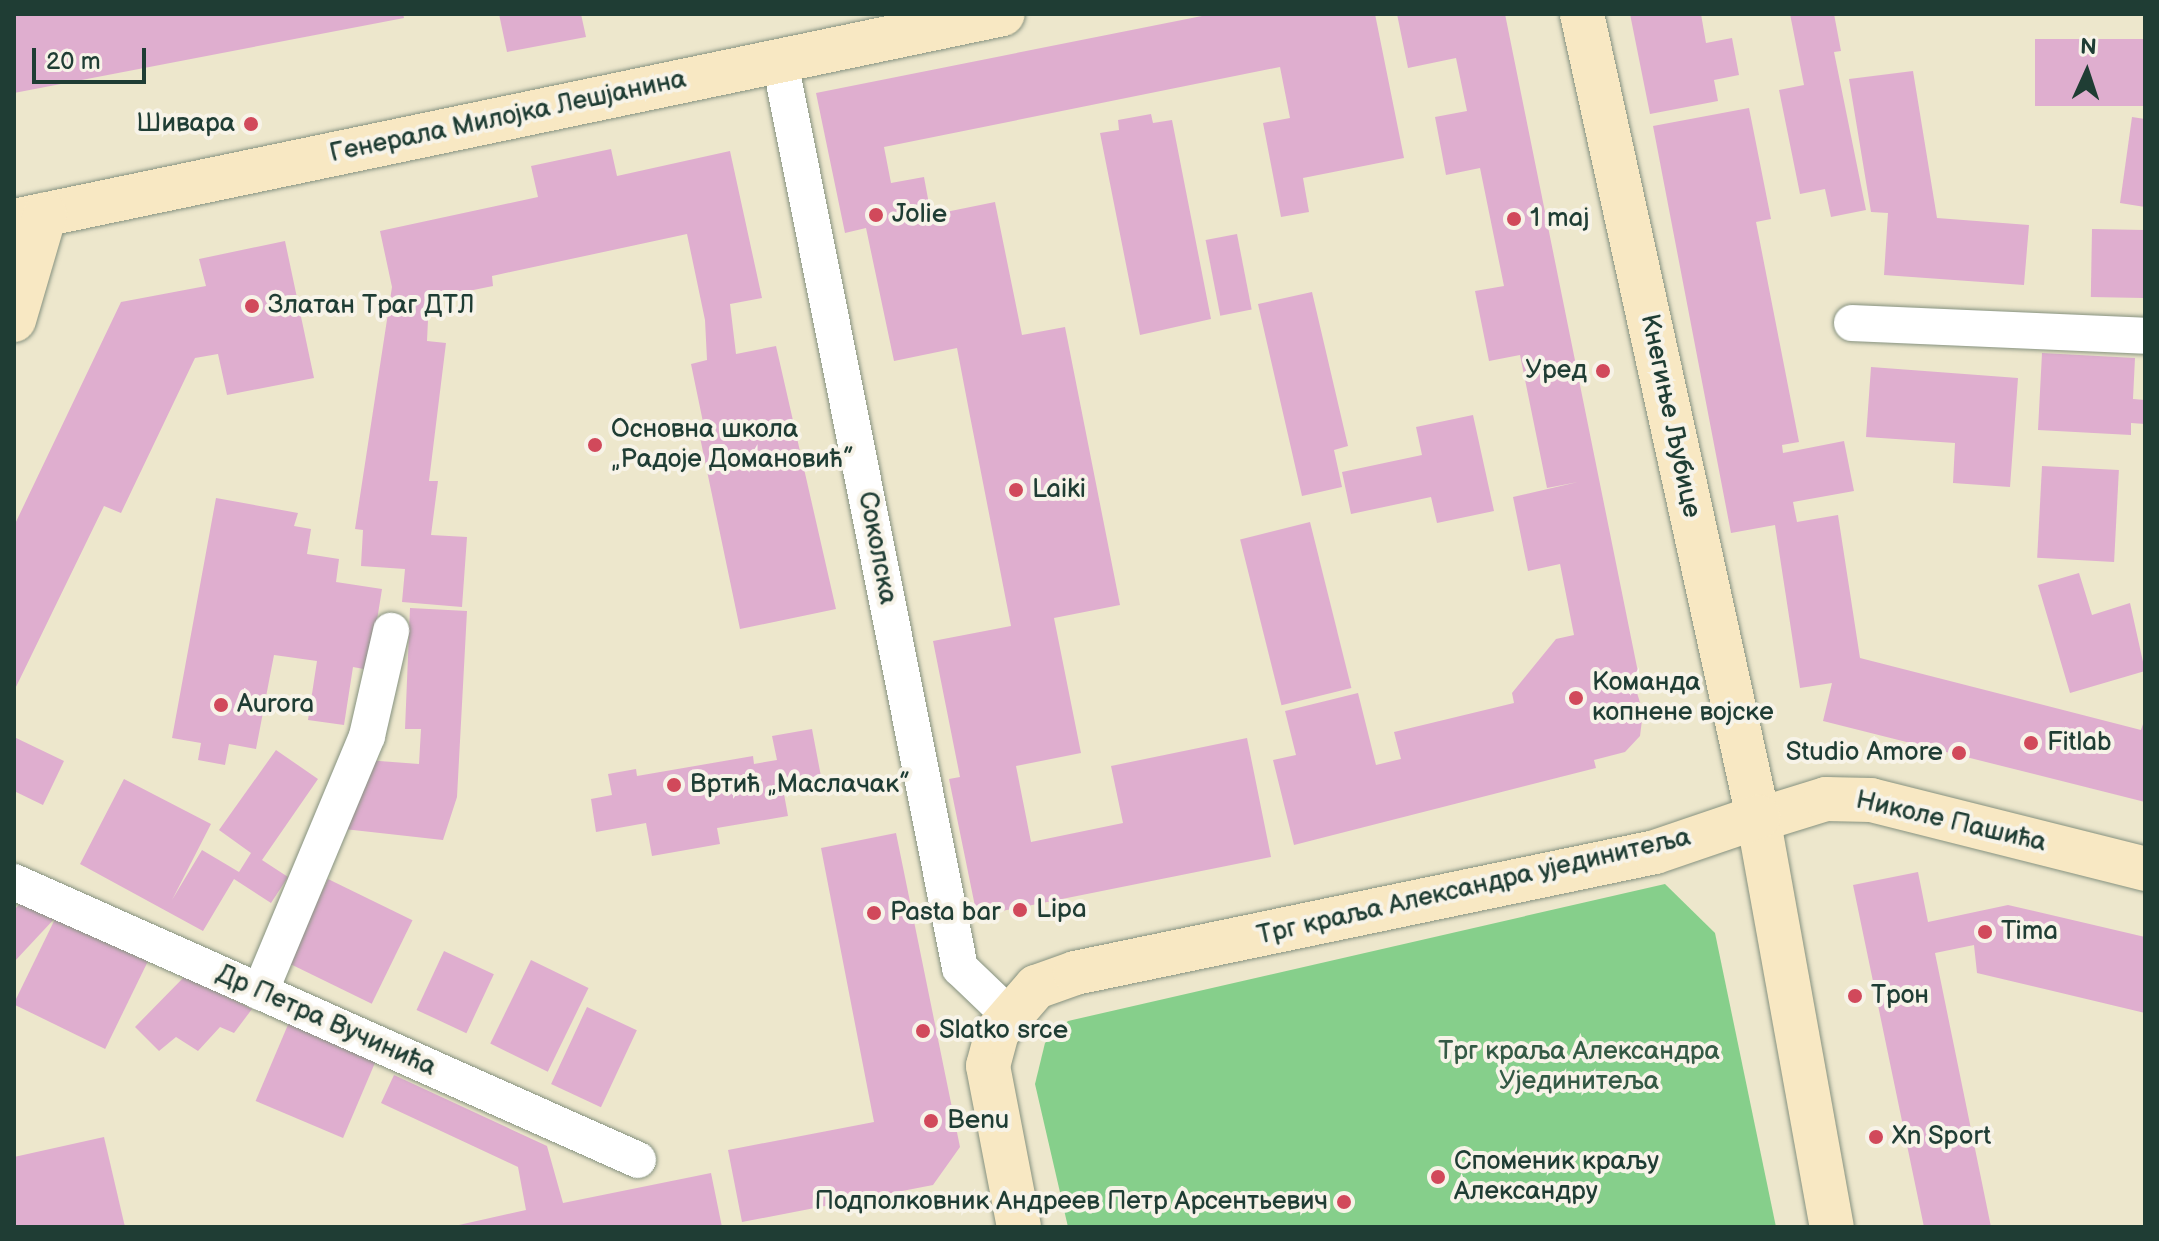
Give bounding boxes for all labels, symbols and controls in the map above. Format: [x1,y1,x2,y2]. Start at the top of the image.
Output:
scale bar [36,32,150,82]
north arrow [2047,32,2127,112]
text: N [2079,34,2097,61]
text: 20 m [46,47,101,76]
street label: Генерала Милојка Лешјанина [327,64,689,170]
place label: Шивара [136,108,235,140]
marker: Шивара [242,115,260,133]
place label: Jolie [892,199,947,231]
place label: 1 maj [1530,203,1589,235]
marker: Jolie [867,206,885,224]
marker: 1 maj [1505,210,1523,228]
place label: Златан Траг ДТЛ [268,290,474,322]
marker: Златан Траг ДТЛ [243,297,261,315]
street label: Кнегиње Љубице [1633,311,1707,521]
place label: Уред [1525,355,1587,387]
marker: Уред [1594,362,1612,380]
place label: Основна школа „Радоје Домановић” [611,414,854,476]
marker: Основна школа „Радоје Домановић” [586,436,604,454]
place label: Laiki [1032,474,1086,506]
marker: Laiki [1007,481,1025,499]
street label: Соколска [851,489,903,607]
place label: Команда копнене војске [1592,667,1774,728]
place label: Aurora [237,689,314,721]
marker: Команда копнене војске [1567,689,1585,707]
marker: Aurora [212,696,230,714]
place label: Fitlab [2047,727,2112,759]
marker: Fitlab [2022,734,2040,752]
place label: Studio Amore [1786,737,1943,769]
marker: Studio Amore [1950,744,1968,762]
place label: Вртић „Маслачак” [690,769,910,801]
marker: Вртић „Маслачак” [665,776,683,794]
street label: Николе Пашића [1853,785,2049,859]
street label: Трг краља Александра ујединитеља [1254,822,1694,952]
place label: Lipa [1036,894,1087,926]
place label: Pasta bar [890,897,1001,929]
marker: Lipa [1011,901,1029,919]
marker: Pasta bar [865,904,883,922]
place label: Tima [2001,916,2058,948]
marker: Tima [1976,923,1994,941]
street label: Др Петра Вучинића [211,959,441,1083]
place label: Трон [1871,980,1929,1012]
marker: Трон [1846,987,1864,1005]
place label: Slatko srce [939,1015,1068,1047]
marker: Slatko srce [914,1022,932,1040]
park label: Трг краља Александра Ујединитеља [1438,1036,1720,1098]
place label: Benu [947,1105,1009,1137]
marker: Benu [922,1112,940,1130]
place label: Xn Sport [1892,1121,1992,1153]
marker: Xn Sport [1867,1128,1885,1146]
place label: Споменик краљу Александру [1454,1146,1659,1208]
marker: Споменик краљу Александру [1429,1168,1447,1186]
place label: Подполковник Андреев Петр Арсентьевич [814,1186,1328,1218]
marker: Подполковник Андреев Петр Арсентьевич [1335,1193,1353,1211]

